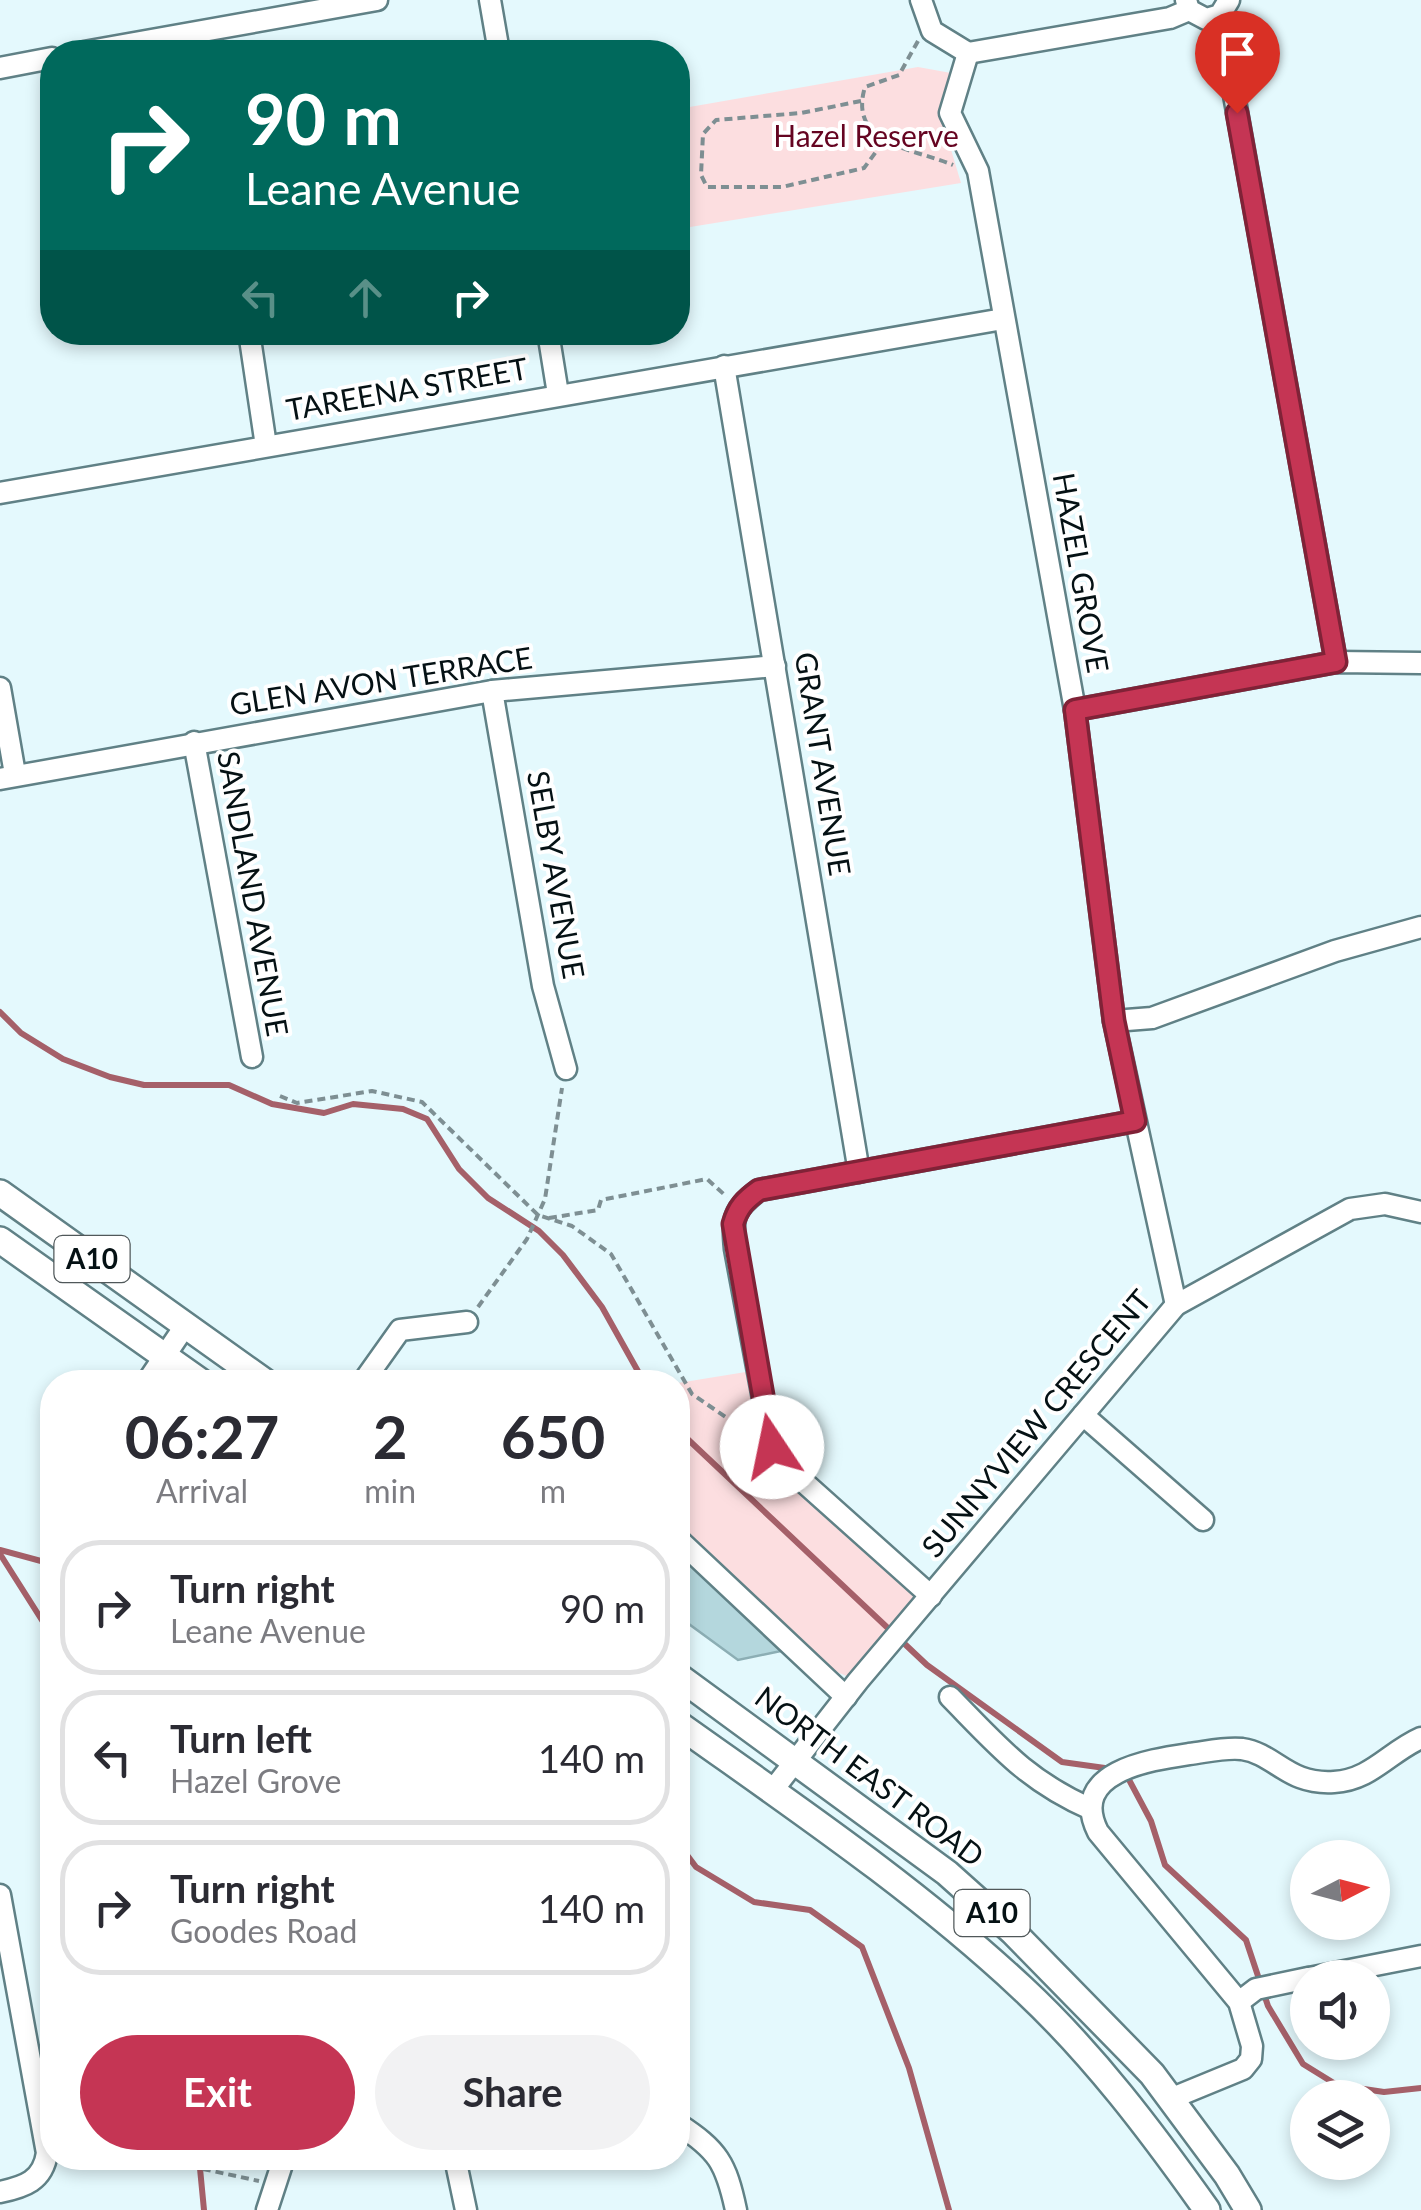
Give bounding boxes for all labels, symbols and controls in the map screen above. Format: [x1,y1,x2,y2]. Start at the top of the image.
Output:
pin [1195,11,1280,114]
icon: arrive [1210,26,1265,81]
text: 90 m [245,76,402,160]
icon: right [80,80,210,210]
park label: Hazel Reserve [773,117,959,153]
text: Leane Avenue [245,161,520,215]
icon: left [233,270,288,325]
icon: ahead [338,270,393,325]
icon: right [443,270,498,325]
street label: TAREENA STREET [283,349,530,427]
street label: HAZEL GROVE [1047,470,1117,675]
street label: GLEN AVON TERRACE [227,638,535,722]
street label: GRANT AVENUE [789,649,859,878]
street label: SANDLAND AVENUE [211,748,297,1039]
street label: SELBY AVENUE [521,768,593,981]
road number: A10 [54,1236,130,1282]
street label: SUNNYVIEW CRESCENT [913,1282,1158,1564]
position arrow [720,1395,824,1499]
text: 06:27 [125,1400,279,1472]
text: 2 [373,1400,408,1472]
text: 650 [501,1400,605,1472]
text: Arrival [156,1471,248,1510]
text: min [364,1471,416,1510]
text: m [540,1471,566,1510]
text: Turn right [170,1565,335,1611]
icon: right [85,1580,140,1635]
text: 90 m [560,1585,645,1631]
text: Leane Avenue [170,1611,366,1650]
street label: NORTH EAST ROAD [749,1678,992,1873]
text: Turn left [170,1715,312,1761]
icon: left [85,1730,140,1785]
text: 140 m [538,1735,645,1781]
text: Hazel Grove [170,1761,341,1800]
north arrow [1290,1840,1390,1940]
map controls [1290,1840,1390,2180]
text: Turn right [170,1865,335,1911]
icon: right [85,1880,140,1935]
text: 140 m [538,1885,645,1931]
road number: A10 [954,1890,1030,1936]
text: Goodes Road [170,1911,357,1950]
button: sound [1290,1960,1390,2060]
button: Exit [80,2035,355,2150]
button: Share [375,2035,650,2150]
button: layers [1290,2080,1390,2180]

